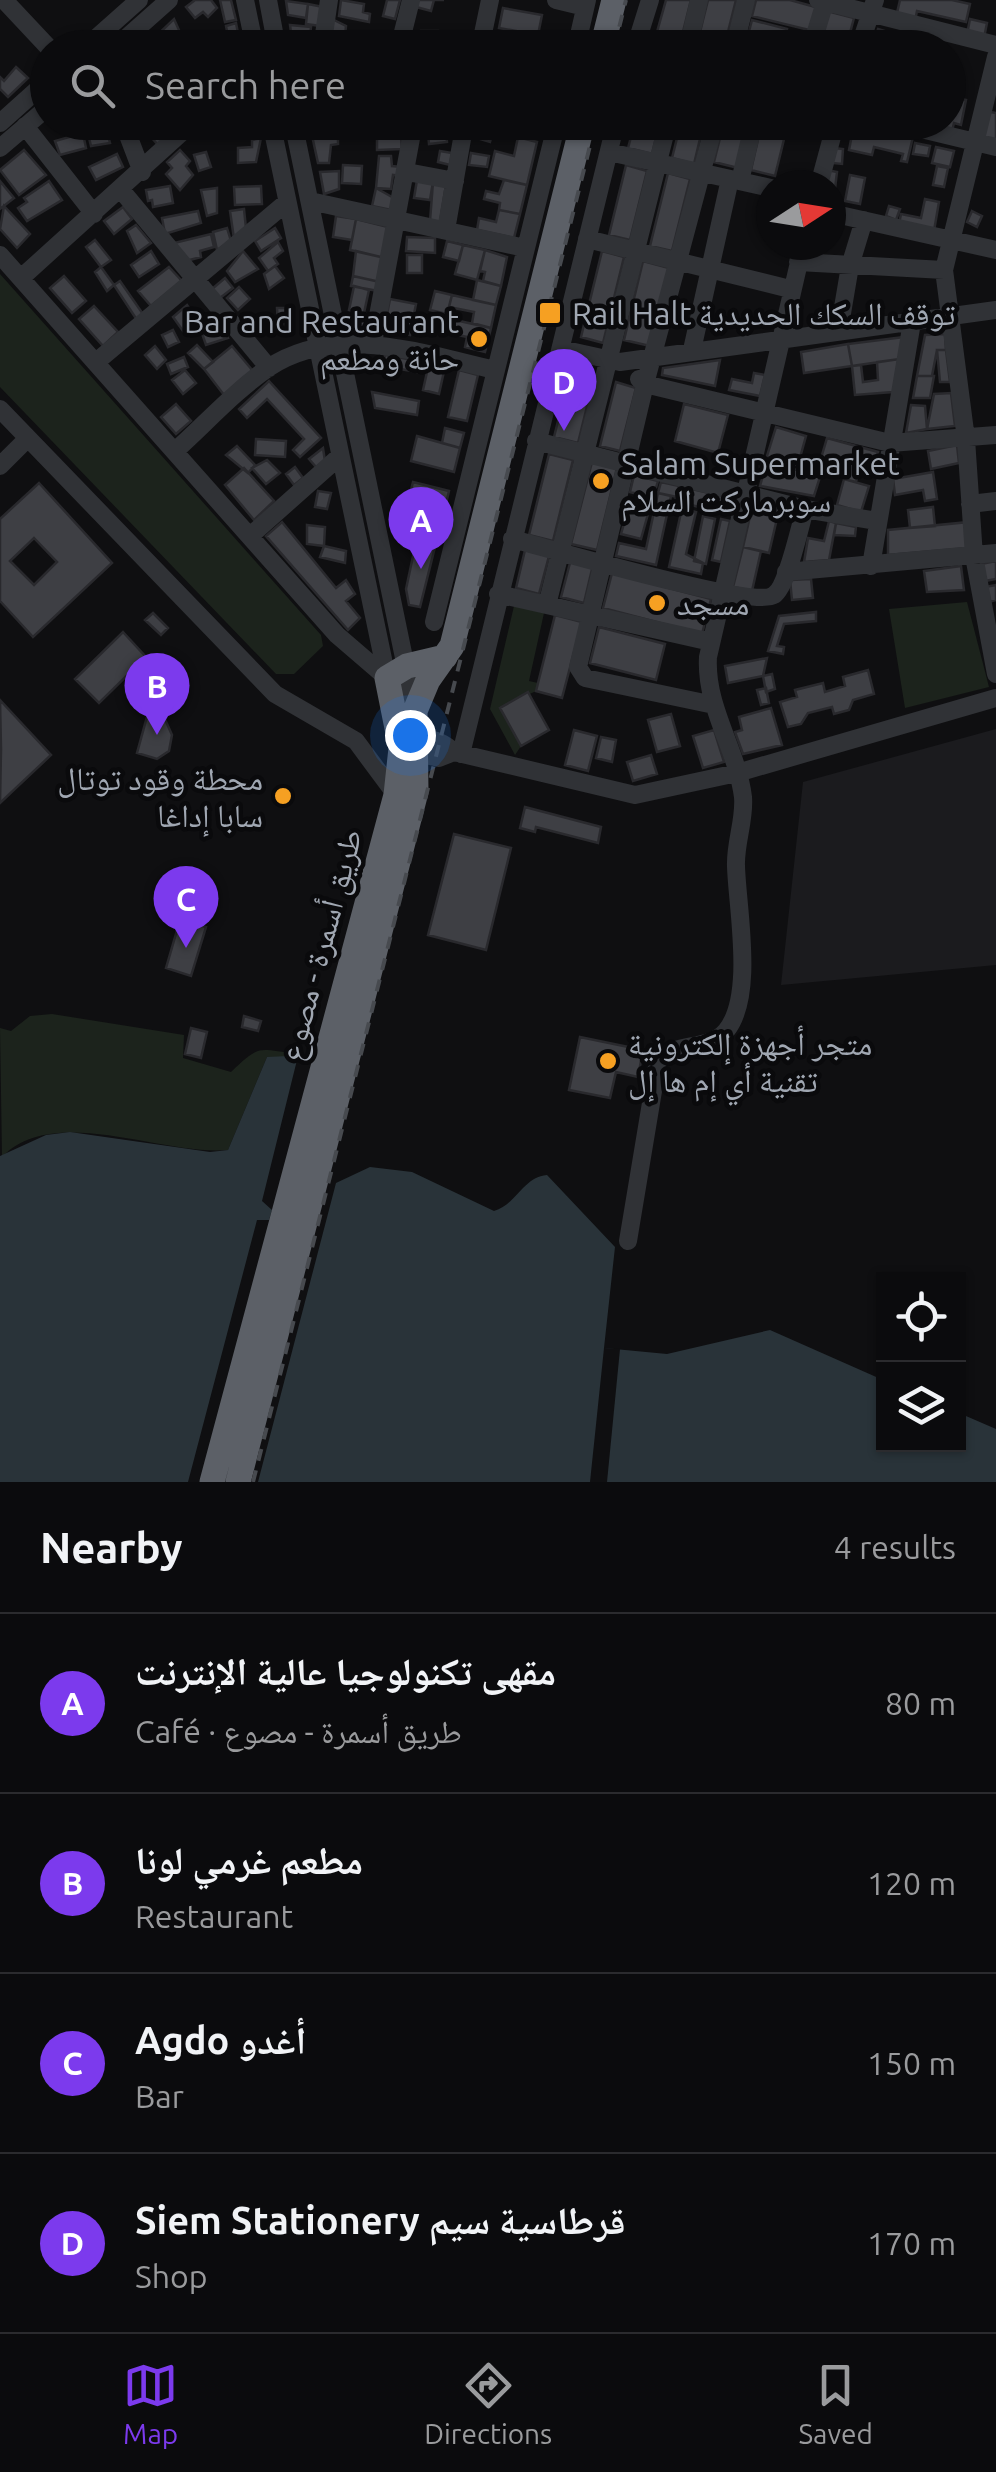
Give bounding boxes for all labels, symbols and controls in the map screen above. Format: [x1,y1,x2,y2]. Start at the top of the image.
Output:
search box [30,30,966,140]
icon: search [65,58,120,113]
text: Search here [145,64,346,106]
north arrow [756,170,846,260]
place label: Rail Halt توقف السكك الحديدية [572,295,955,332]
marker: Rail Halt توقف السكك الحديدية [537,300,563,326]
place label: Bar and Restaurant حانة ومطعم [184,303,459,380]
marker: Bar and Restaurant حانة ومطعم [468,328,490,350]
pin: D [532,348,596,431]
place label: Salam Supermarket سوبرماركت السلام [621,445,900,522]
marker: Salam Supermarket سوبرماركت السلام [590,470,612,492]
pin: A [388,486,454,569]
place label: مسجد [677,585,749,621]
marker: مسجد [646,592,668,614]
pin: B [124,652,190,735]
your location [385,710,436,761]
place label: محطة وقود توتال سابا إداغا [57,760,263,837]
marker: محطة وقود توتال سابا إداغا [272,785,294,807]
street label: طريق أسمرة - مصوع [272,825,371,1066]
pin: C [154,866,218,948]
place label: متجر أجهزة إلكترونية تقنية أي إم ها إل [628,1025,872,1106]
marker: متجر أجهزة إلكترونية تقنية أي إم ها إل [597,1050,619,1072]
map controls [876,1272,966,1452]
button: locate [876,1272,966,1362]
button: layers [876,1362,966,1452]
text: Nearby [40,1524,183,1571]
text: 4 results [834,1529,956,1565]
text: مقهى تكنولوجيا عالية الإنترنت [135,1650,556,1692]
text: A [61,1685,84,1721]
text: 80 m [885,1685,956,1721]
text: Café · طريق أسمرة - مصوع [135,1713,462,1749]
text: مطعم غرمي لونا [135,1839,363,1881]
text: B [62,1865,83,1901]
text: 120 m [867,1865,956,1901]
text: Restaurant [135,1898,293,1934]
text: Agdo أغدو [135,2019,306,2061]
text: C [62,2045,83,2081]
text: 150 m [867,2045,956,2081]
text: Bar [135,2078,184,2114]
text: Siem Stationery قرطاسية سيم [135,2199,626,2241]
text: D [61,2225,84,2261]
text: 170 m [867,2225,956,2261]
text: Shop [135,2258,207,2294]
tab: Map [123,2358,178,2449]
tab: Directions [424,2358,552,2449]
tab: Saved [798,2358,873,2449]

